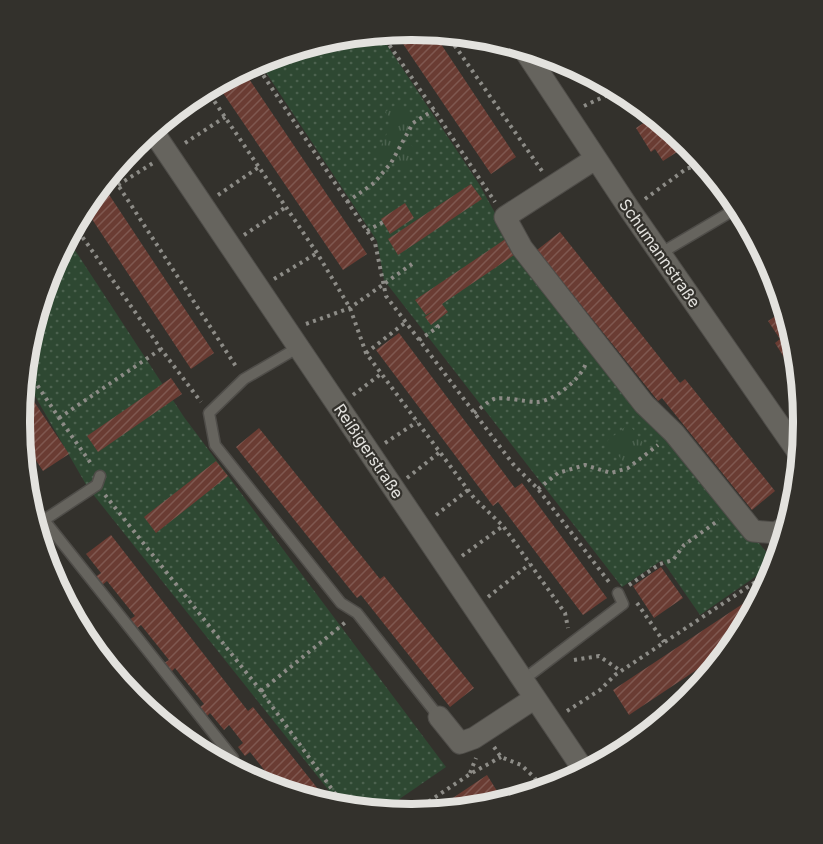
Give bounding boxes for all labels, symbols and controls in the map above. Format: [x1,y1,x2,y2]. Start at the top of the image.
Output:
street label: Schumannstraße [615,195,705,311]
street label: Reißigerstraße [330,400,408,502]

